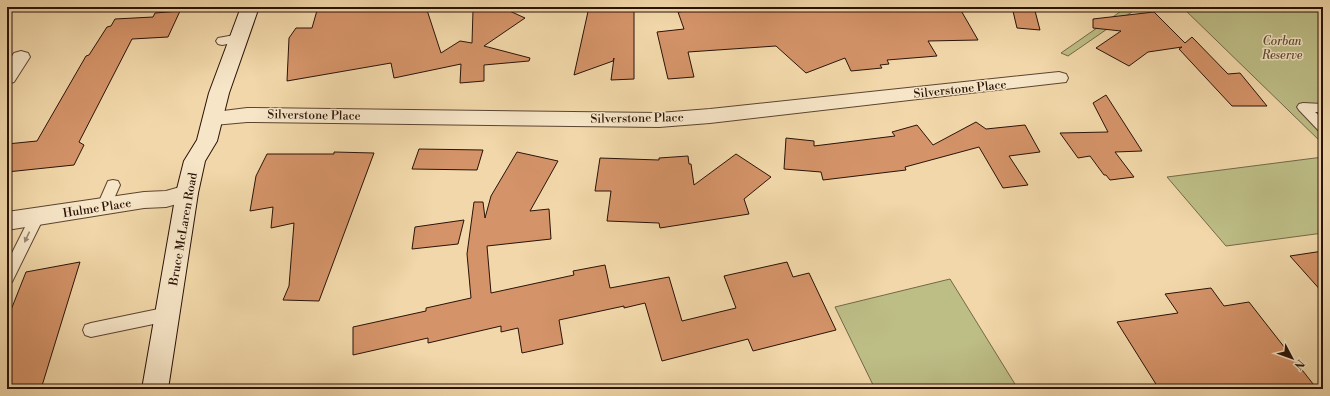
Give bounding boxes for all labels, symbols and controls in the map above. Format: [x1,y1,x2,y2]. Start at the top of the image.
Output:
park label: Corban Reserve [1261,34,1303,63]
street label: Silverstone Place [913,77,1007,102]
street label: Silverstone Place [267,107,361,124]
street label: Silverstone Place [590,110,684,127]
street label: Bruce McLaren Road [166,171,201,288]
street label: Hulme Place [62,196,132,221]
one-way arrow [24,232,30,243]
north arrow [1272,338,1312,378]
text: N [1290,356,1307,372]

